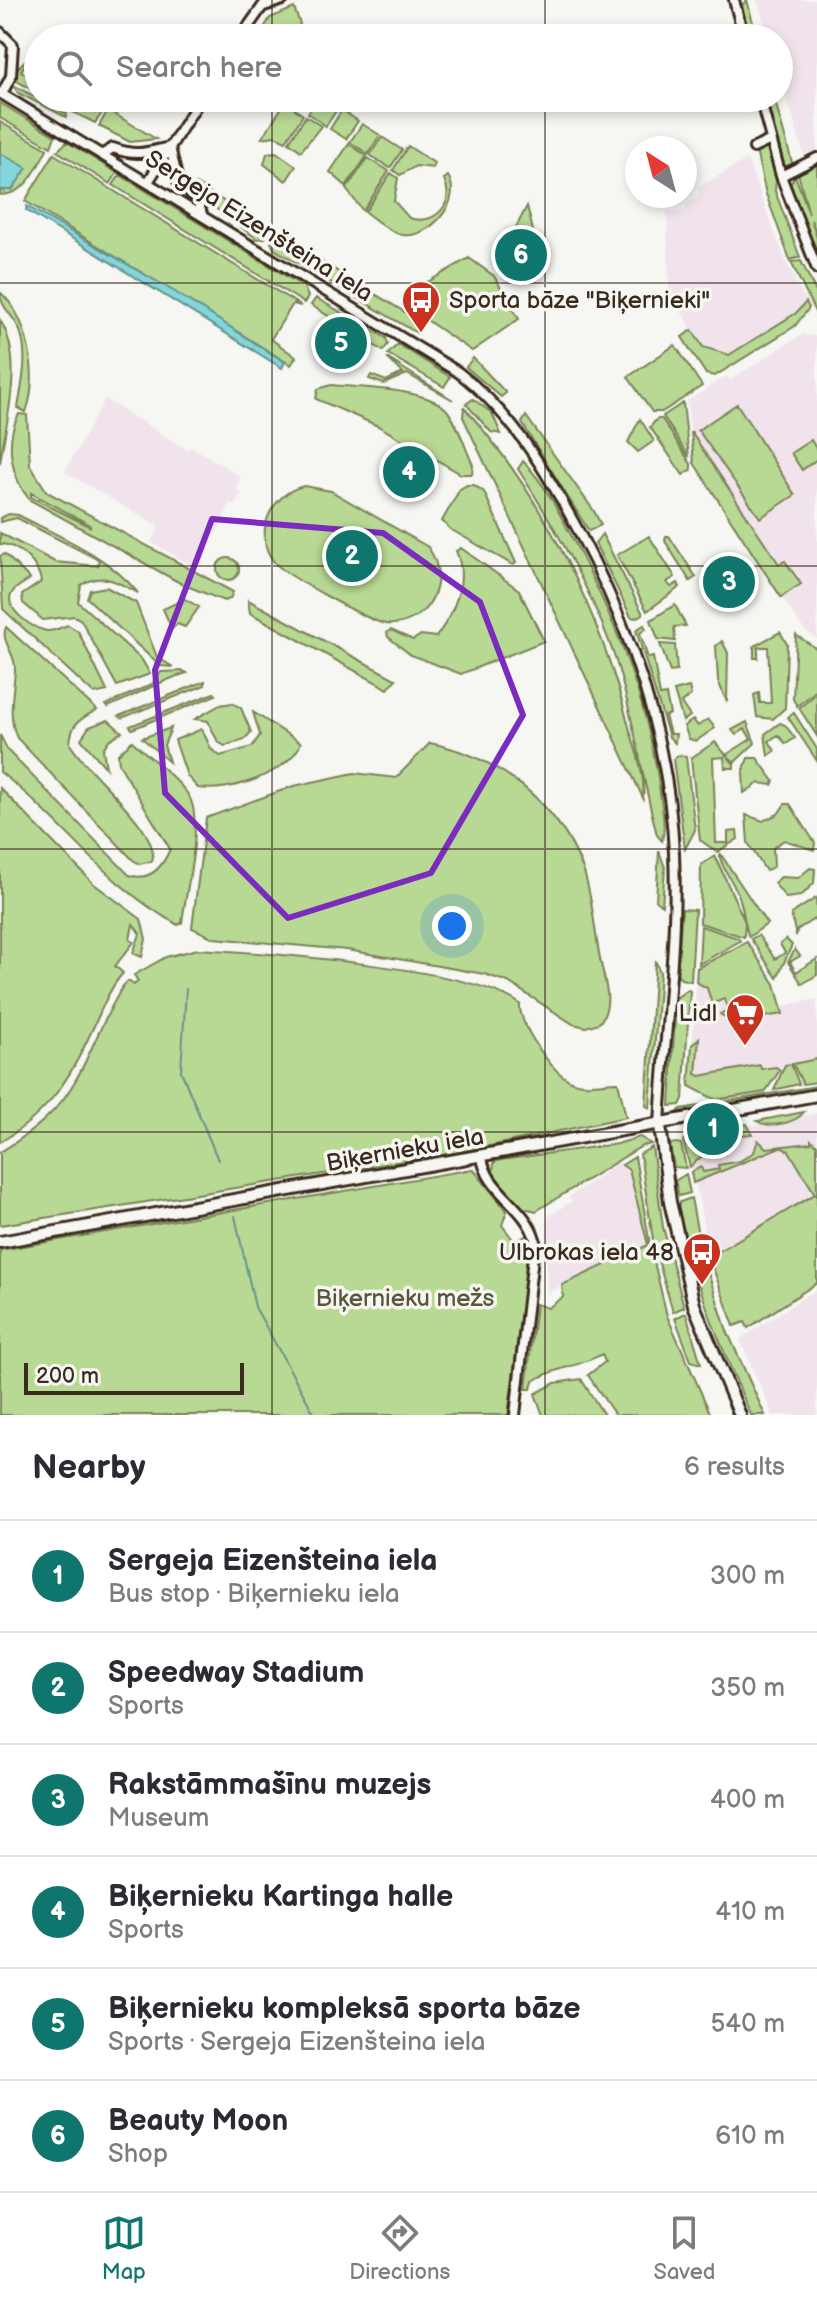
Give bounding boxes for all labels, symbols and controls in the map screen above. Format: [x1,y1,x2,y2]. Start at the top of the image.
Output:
search box [24,24,793,112]
icon: search [52,46,96,90]
text: Search here [116,50,282,86]
north arrow [625,136,697,208]
street label: Sergeja Eizenšteina iela [140,144,378,308]
pin: 6 [495,225,547,285]
bus stop icon: Sporta bāze "Biķernieki" [400,279,442,334]
place label: Sporta bāze "Biķernieki" [449,286,710,315]
pin: 5 [315,313,367,373]
pin: 4 [383,442,435,502]
pin: 2 [326,526,378,586]
pin: 3 [703,552,755,612]
your location [432,906,472,946]
supermarket icon: Lidl [724,992,766,1047]
place label: Lidl [678,999,717,1028]
pin: 1 [687,1099,739,1159]
street label: Biķernieku iela [324,1122,486,1178]
bus stop icon: Ulbrokas iela 48 [681,1231,723,1286]
place label: Ulbrokas iela 48 [499,1238,674,1267]
park label: Biķernieku mežs [316,1284,495,1313]
scale bar [24,1359,244,1395]
text: 200 m [36,1363,99,1390]
text: Nearby [32,1447,146,1488]
text: 6 results [684,1452,785,1483]
text: Sergeja Eizenšteina iela [108,1543,438,1579]
text: 1 [53,1561,63,1592]
text: 300 m [710,1561,785,1592]
text: Bus stop · Biķernieku iela [108,1579,400,1610]
text: Speedway Stadium [108,1655,364,1691]
text: 2 [50,1673,66,1704]
text: 350 m [710,1673,785,1704]
text: Sports [108,1691,184,1722]
text: Rakstāmmašīnu muzejs [108,1767,431,1803]
text: 3 [50,1785,66,1816]
text: 400 m [710,1785,785,1816]
text: Museum [108,1803,209,1834]
text: Biķernieku Kartinga halle [108,1879,453,1915]
text: 4 [50,1897,66,1928]
text: 410 m [715,1897,785,1928]
text: Sports [108,1915,184,1946]
text: Biķernieku kompleksā sporta bāze [108,1991,580,2027]
text: 5 [50,2009,66,2040]
text: 540 m [710,2009,785,2040]
text: Sports · Sergeja Eizenšteina iela [108,2027,485,2058]
text: Beauty Moon [108,2103,288,2139]
text: 6 [50,2121,66,2152]
text: 610 m [715,2121,785,2152]
text: Shop [108,2139,168,2170]
tab: Map [102,2211,146,2286]
tab: Directions [349,2211,450,2286]
tab: Saved [654,2211,715,2286]

